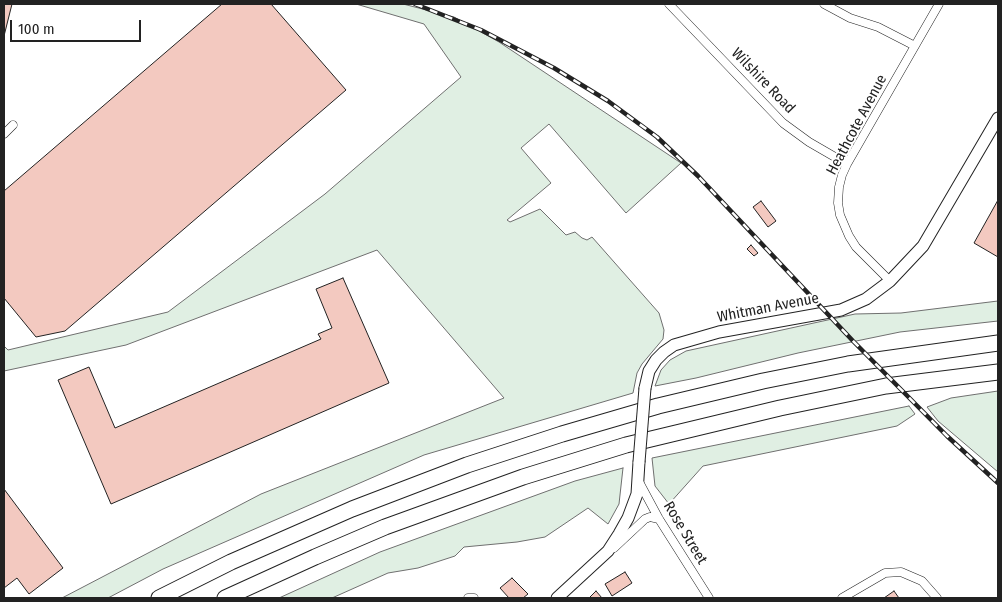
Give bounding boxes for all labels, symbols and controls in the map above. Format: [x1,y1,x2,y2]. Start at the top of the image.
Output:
scale bar [12,10,144,42]
text: 100 m [18,20,55,38]
street label: Wilshire Road [727,45,799,117]
street label: Heathcote Avenue [823,72,891,178]
street label: Whitman Avenue [716,289,820,327]
street label: Rose Street [659,498,711,568]

